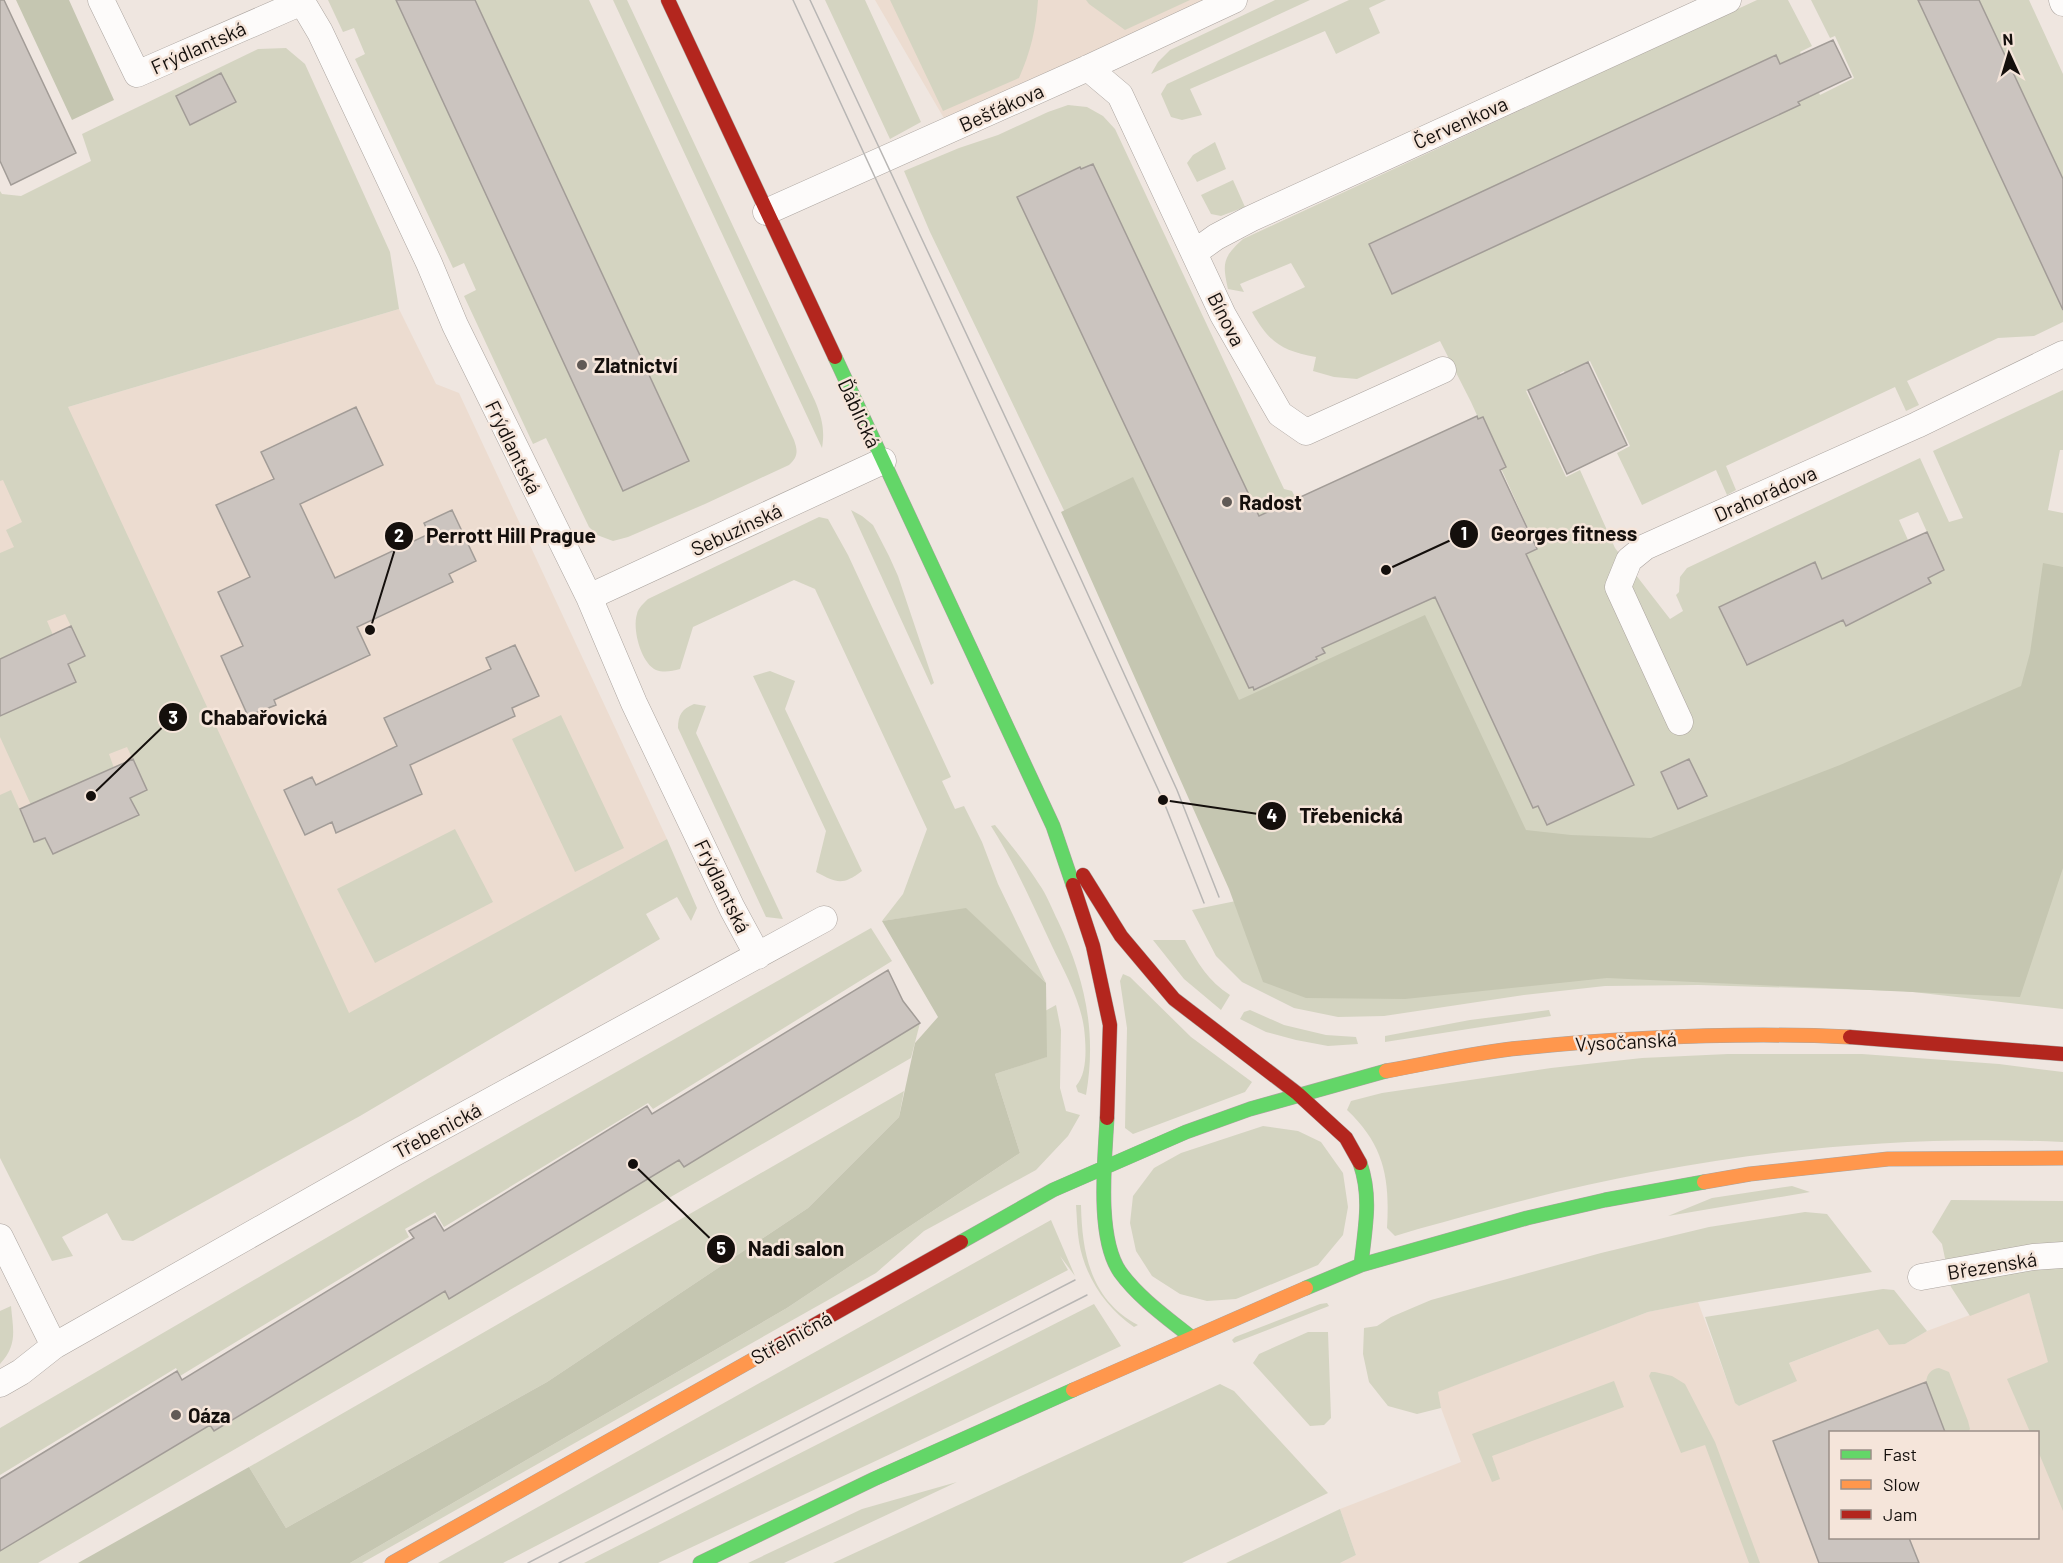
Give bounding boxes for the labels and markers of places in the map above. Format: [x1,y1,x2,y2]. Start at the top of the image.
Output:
place label: Zlatnictví [594,353,678,377]
marker: Zlatnictví [575,358,589,372]
place label: Radost [1239,490,1302,514]
marker: Radost [1220,495,1234,509]
callout: Georges fitness [1449,515,1649,554]
callout: Perrott Hill Prague [384,517,608,556]
callout: Chabařovická [158,698,339,737]
callout: Třebenická [1257,796,1415,835]
callout: Nadi salon [706,1229,856,1268]
place label: Oáza [188,1403,231,1427]
marker: Oáza [169,1408,183,1422]

